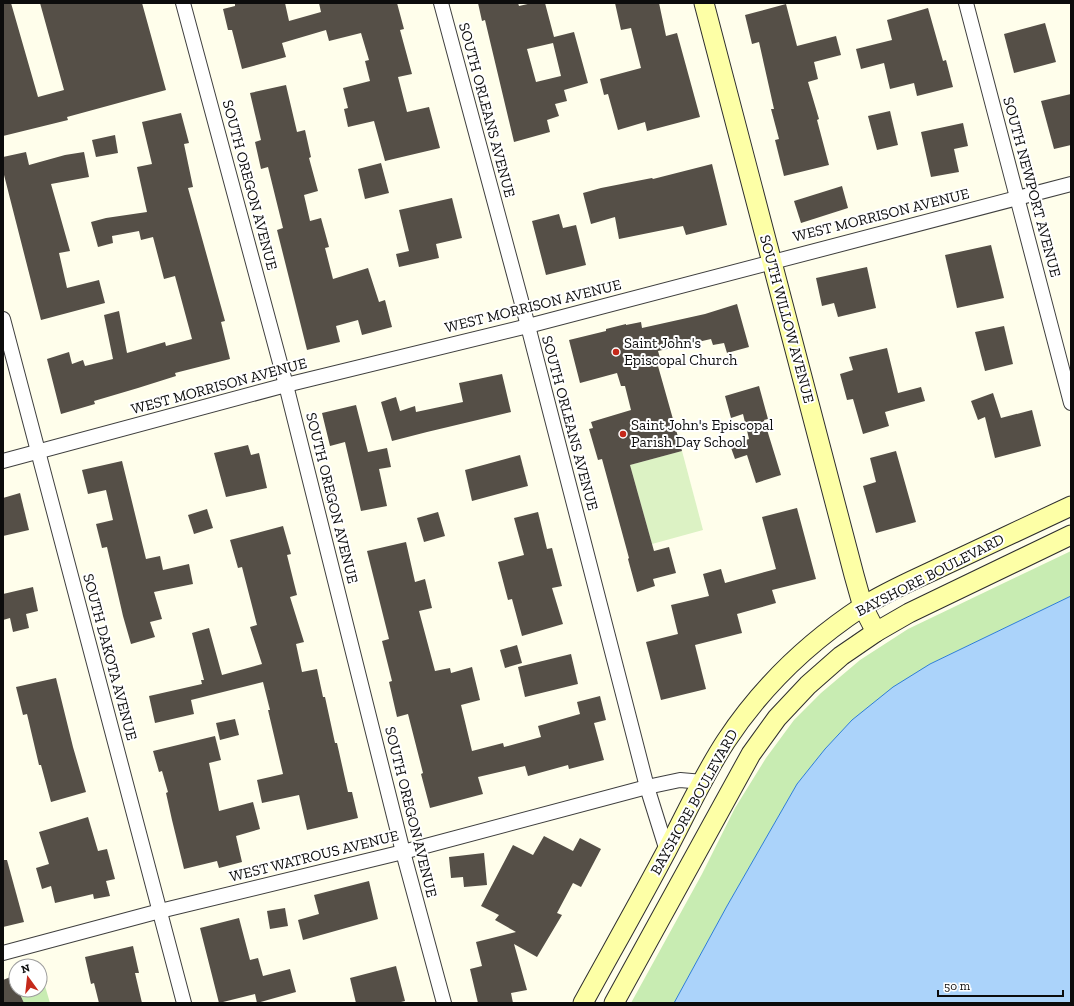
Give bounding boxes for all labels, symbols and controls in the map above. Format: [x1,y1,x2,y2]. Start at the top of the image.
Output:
street label: SOUTH ORLEANS AVENUE [455,21,519,200]
street label: SOUTH NEWPORT AVENUE [999,95,1065,279]
street label: SOUTH OREGON AVENUE [219,98,281,272]
street label: WEST MORRISON AVENUE [791,184,971,246]
street label: SOUTH WILLOW AVENUE [756,233,818,405]
street label: WEST MORRISON AVENUE [443,275,623,337]
street label: SOUTH ORLEANS AVENUE [538,334,602,513]
place label: Saint John's Episcopal Church [624,334,738,369]
marker: Saint John's Episcopal Church [611,347,621,357]
street label: WEST MORRISON AVENUE [129,354,309,418]
street label: SOUTH OREGON AVENUE [302,411,362,585]
place label: Saint John's Episcopal Parish Day School [631,416,773,451]
marker: Saint John's Episcopal Parish Day School [618,429,628,439]
street label: BAYSHORE BOULEVARD [853,530,1007,620]
street label: SOUTH DAKOTA AVENUE [79,572,141,743]
street label: SOUTH OREGON AVENUE [381,725,441,899]
street label: BAYSHORE BOULEVARD [646,726,742,878]
street label: WEST WATROUS AVENUE [228,826,401,886]
north arrow [8,958,48,998]
text: N [20,961,32,976]
scale bar [938,972,1063,998]
text: 50 m [944,979,971,993]

